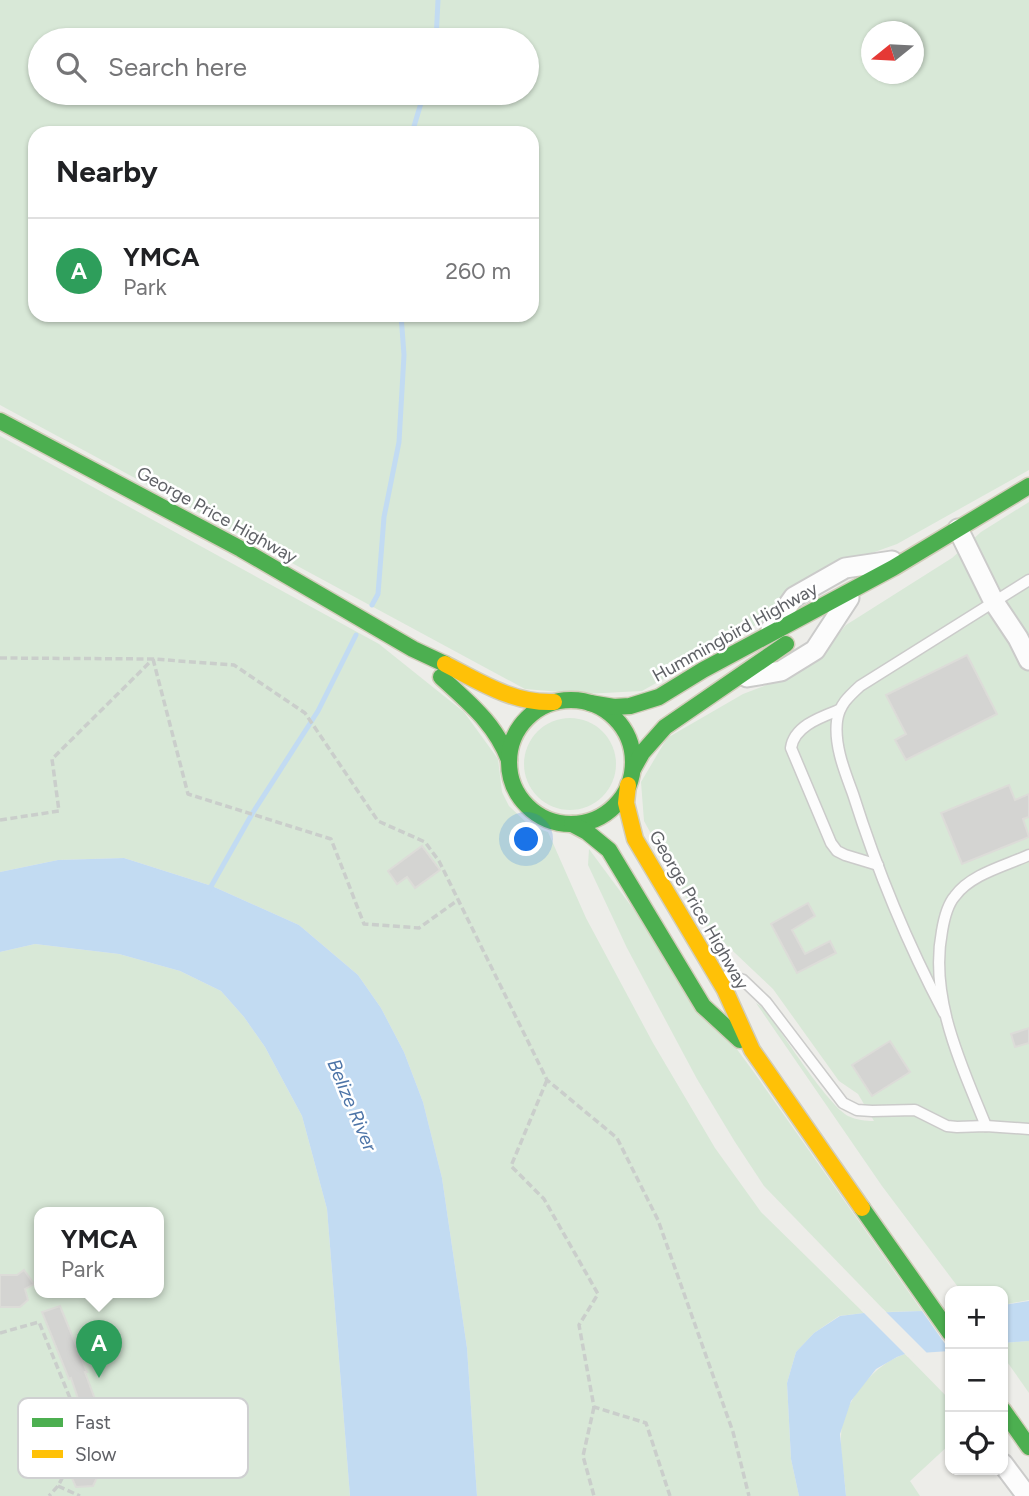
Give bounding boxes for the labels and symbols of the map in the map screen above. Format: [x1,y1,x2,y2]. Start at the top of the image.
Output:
north arrow [861,21,924,84]
street label: George Price Highway [133,462,302,569]
street label: Hummingbird Highway [649,577,822,687]
your location [509,822,543,856]
street label: George Price Highway [644,827,754,994]
water label: Belize River [322,1055,382,1155]
pin: A [76,1320,122,1378]
legend [18,1398,248,1478]
text: Fast [75,1411,111,1434]
text: Slow [75,1443,117,1466]

